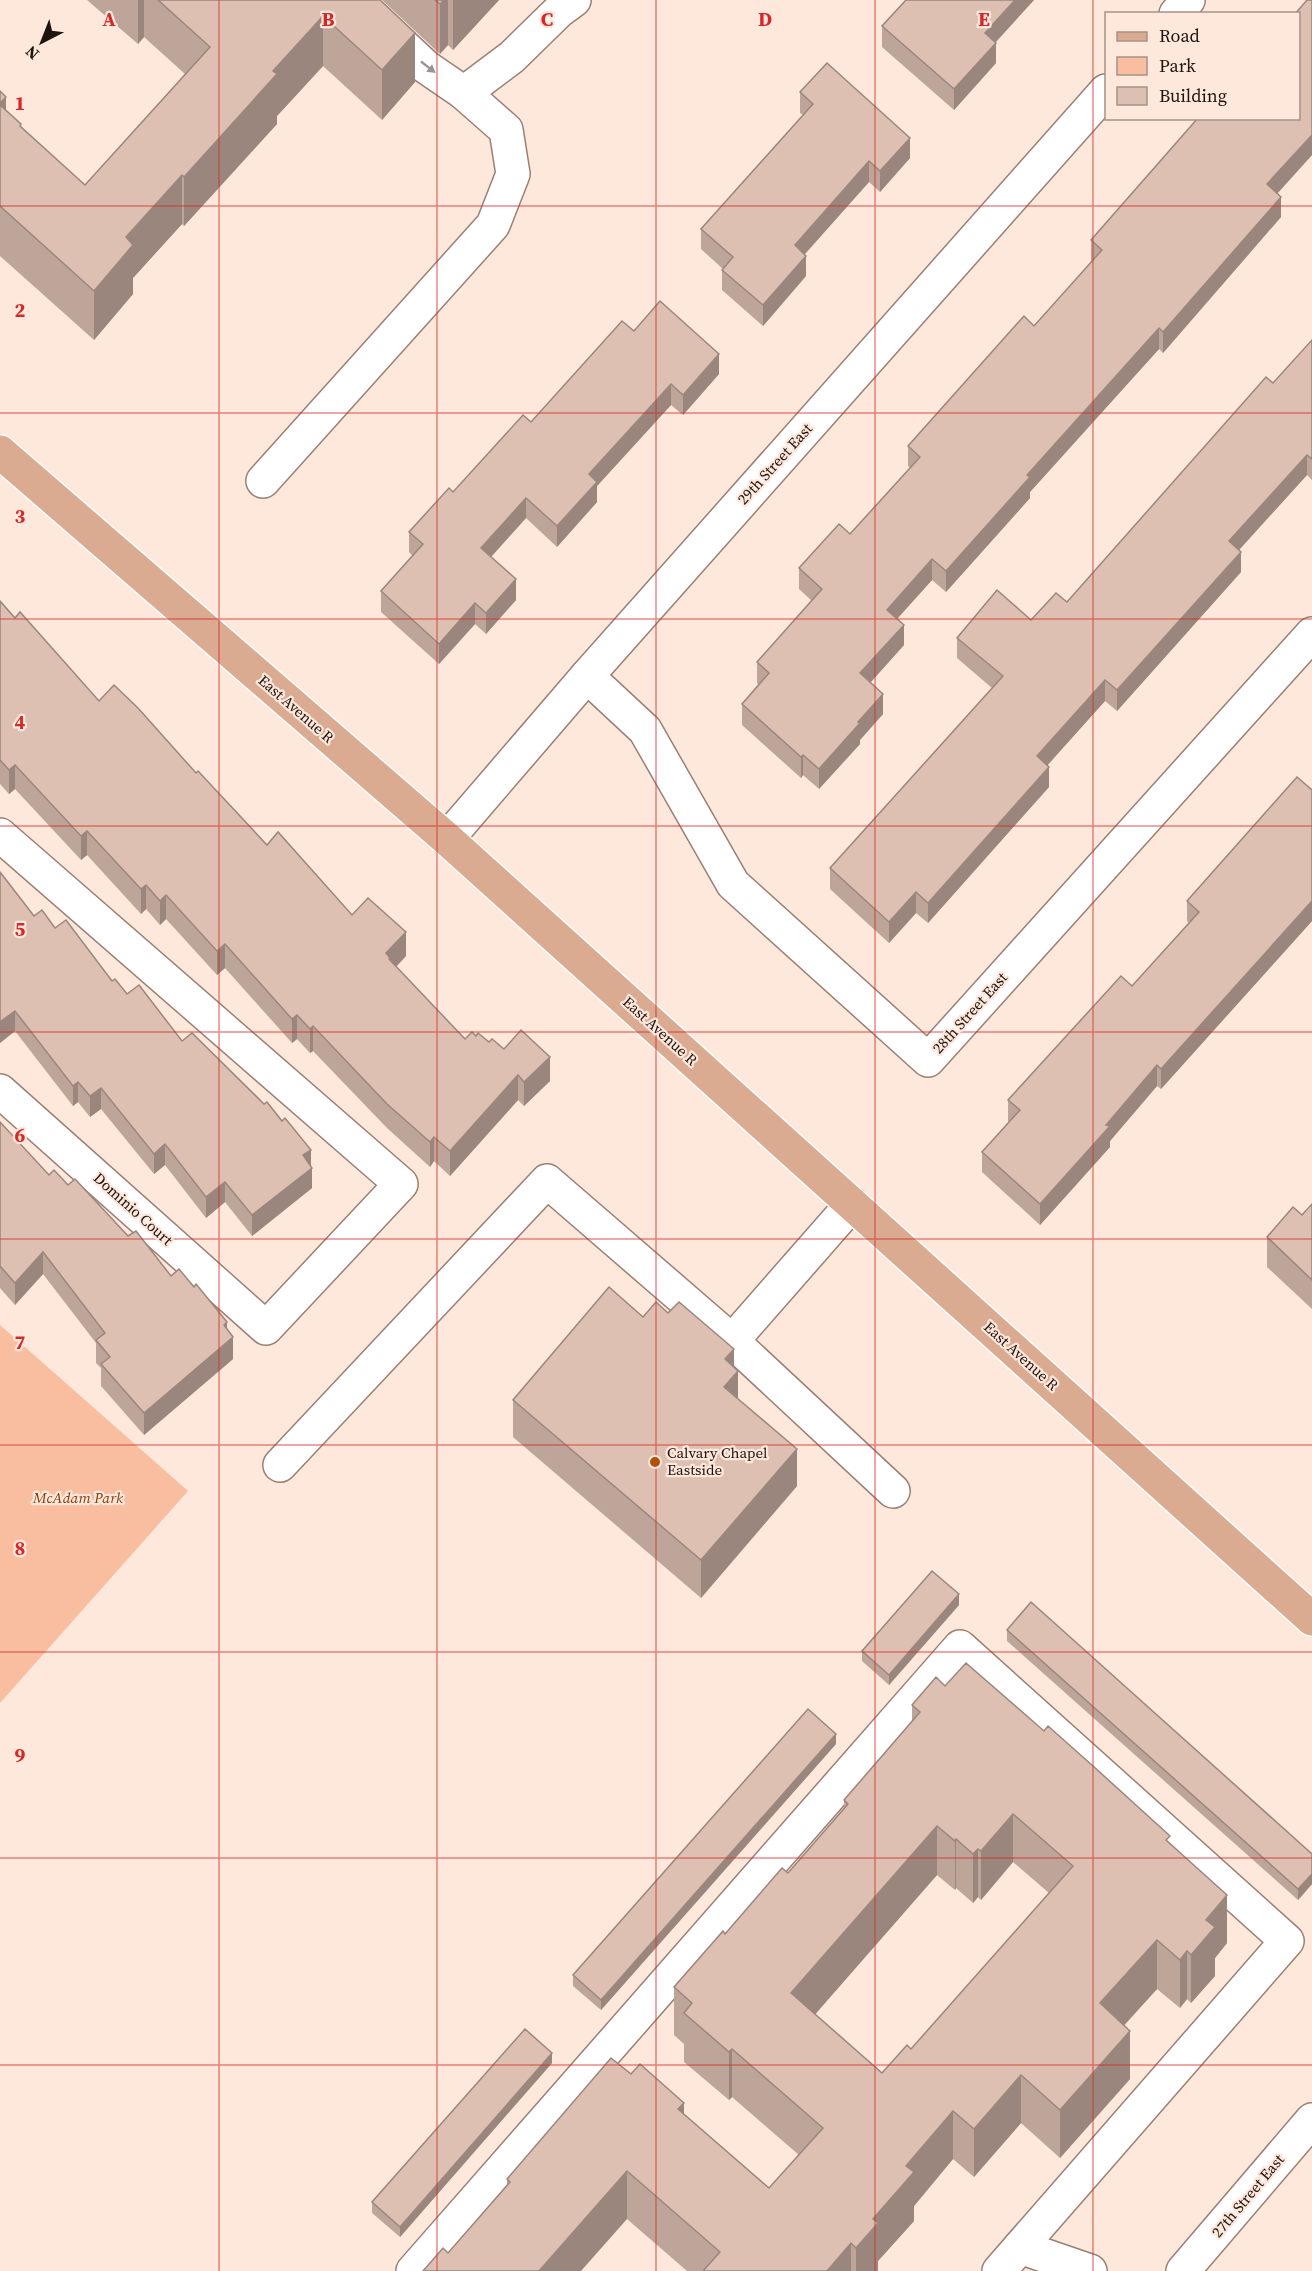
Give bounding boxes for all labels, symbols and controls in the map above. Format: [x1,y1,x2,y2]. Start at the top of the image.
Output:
text: A [102,5,116,33]
text: B [321,5,335,33]
text: C [541,5,553,33]
text: D [758,5,772,33]
text: E [978,5,990,33]
north arrow [12,12,72,72]
legend [1105,12,1300,120]
text: Road [1159,23,1200,48]
text: N [20,41,44,65]
text: Park [1159,53,1196,78]
one-way arrow [420,61,436,74]
text: Building [1159,83,1227,108]
text: 1 [15,89,25,117]
text: 2 [15,296,26,324]
street label: 29th Street East [732,418,817,509]
text: 3 [15,502,26,530]
street label: East Avenue R [254,670,339,748]
text: 4 [15,708,26,736]
text: 5 [15,915,26,943]
street label: 28th Street East [927,967,1012,1058]
street label: East Avenue R [618,991,702,1070]
text: 6 [15,1121,26,1149]
street label: Dominio Court [89,1167,178,1250]
street label: East Avenue R [979,1316,1063,1395]
text: 7 [15,1328,26,1356]
place label: Calvary Chapel Eastside [667,1442,768,1480]
marker: Calvary Chapel Eastside [648,1455,662,1469]
park label: McAdam Park [32,1487,124,1508]
text: 8 [15,1534,25,1562]
text: 9 [15,1741,26,1769]
street label: 27th Street East [1207,2149,1289,2242]

